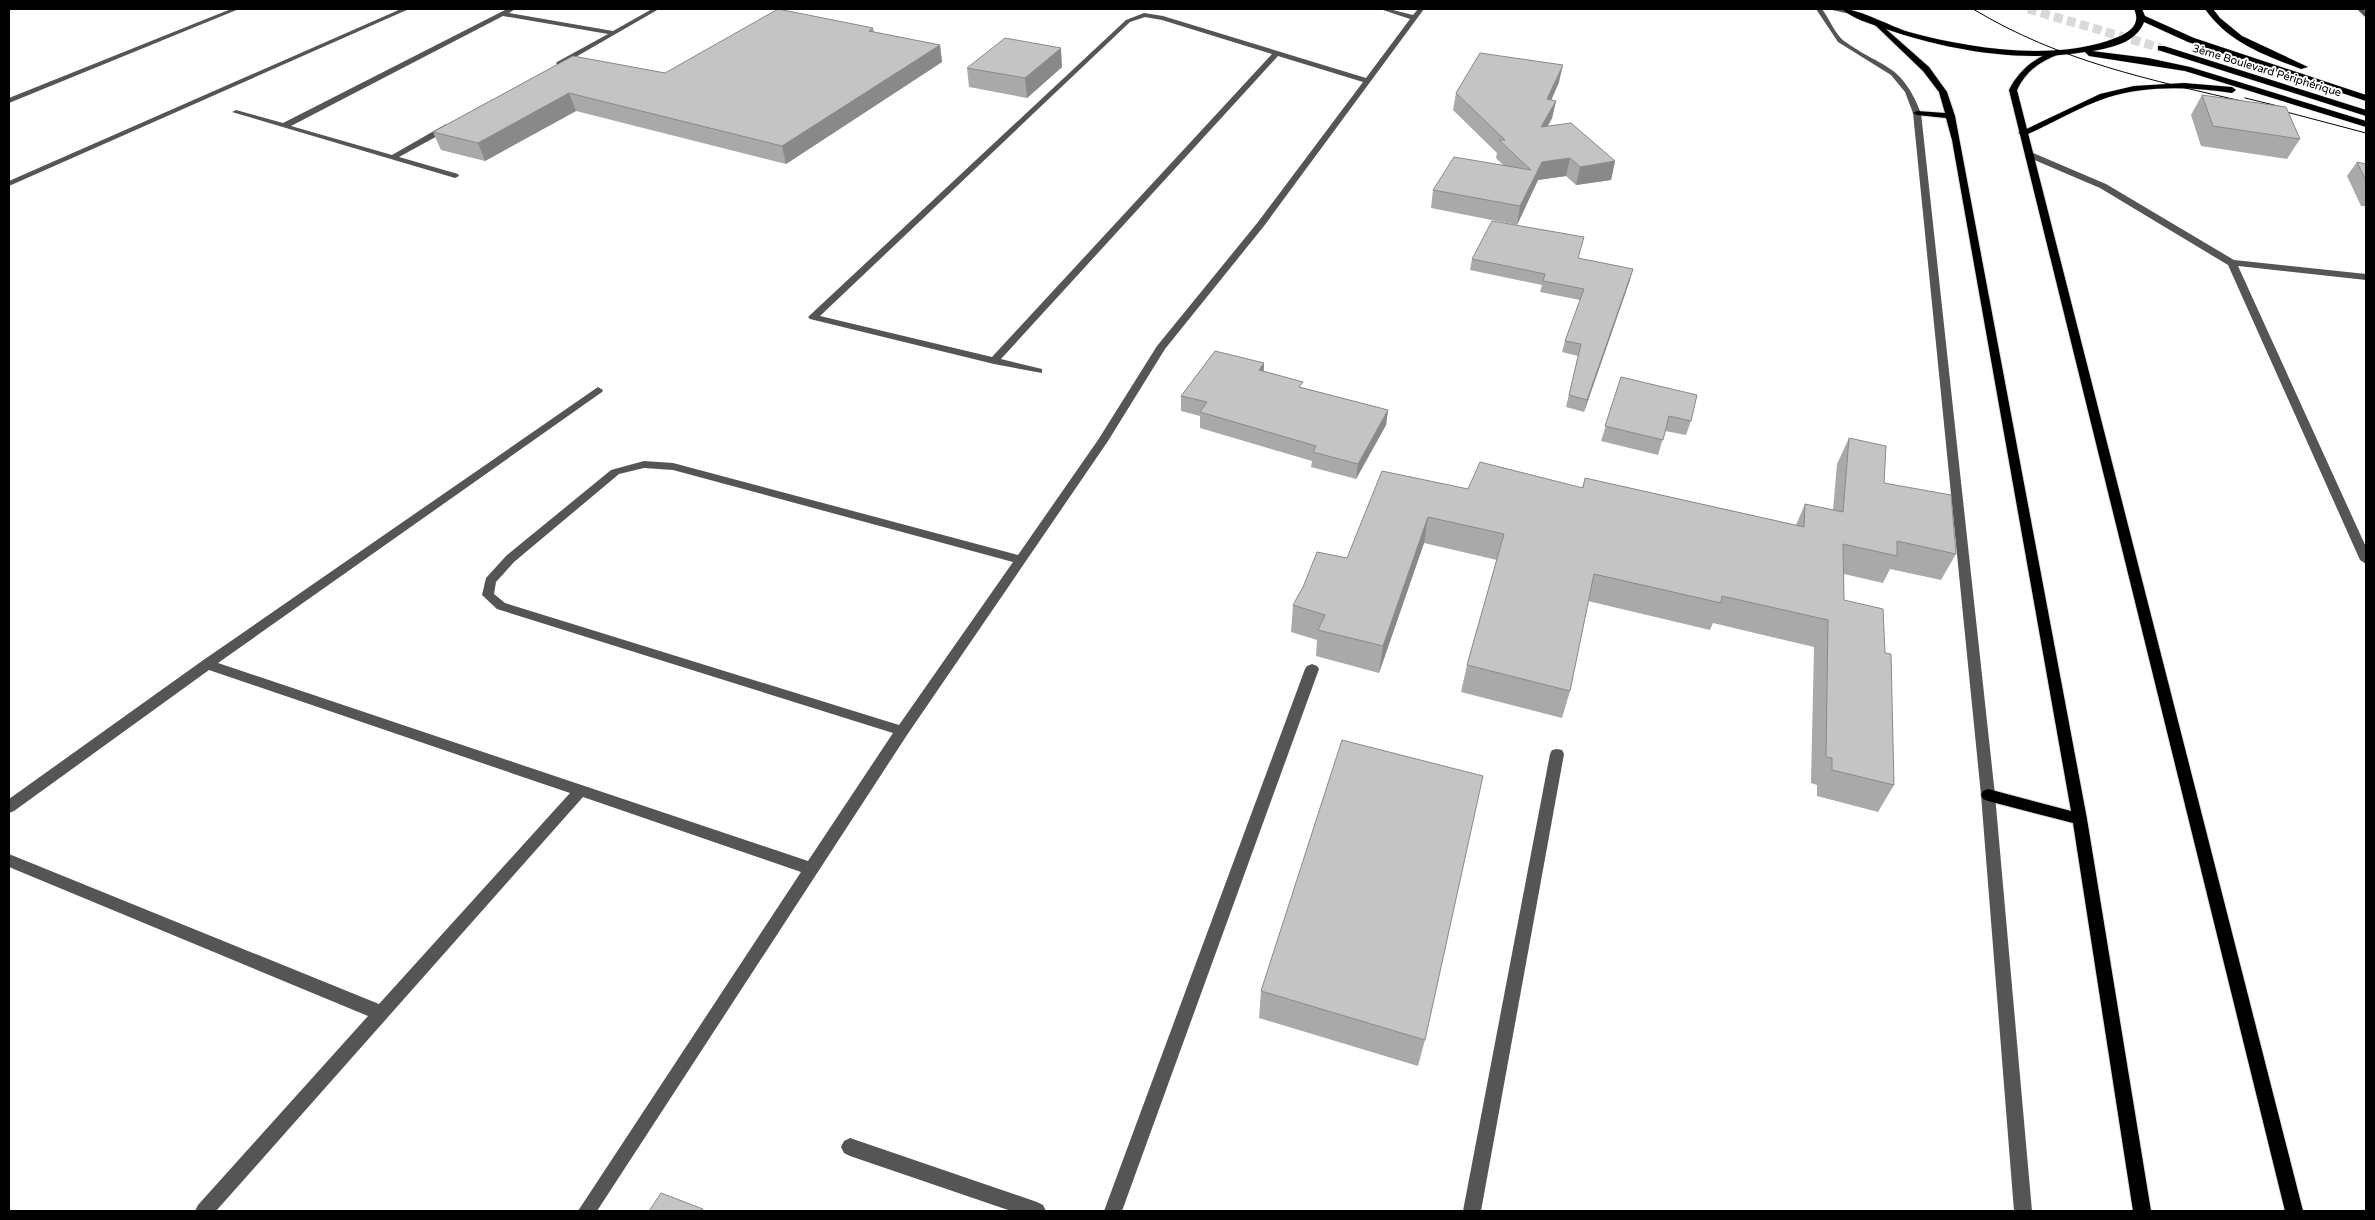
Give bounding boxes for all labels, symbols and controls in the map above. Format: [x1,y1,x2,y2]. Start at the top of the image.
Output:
street label: 3ème Boulevard Périphérique [2191,42,2343,99]

